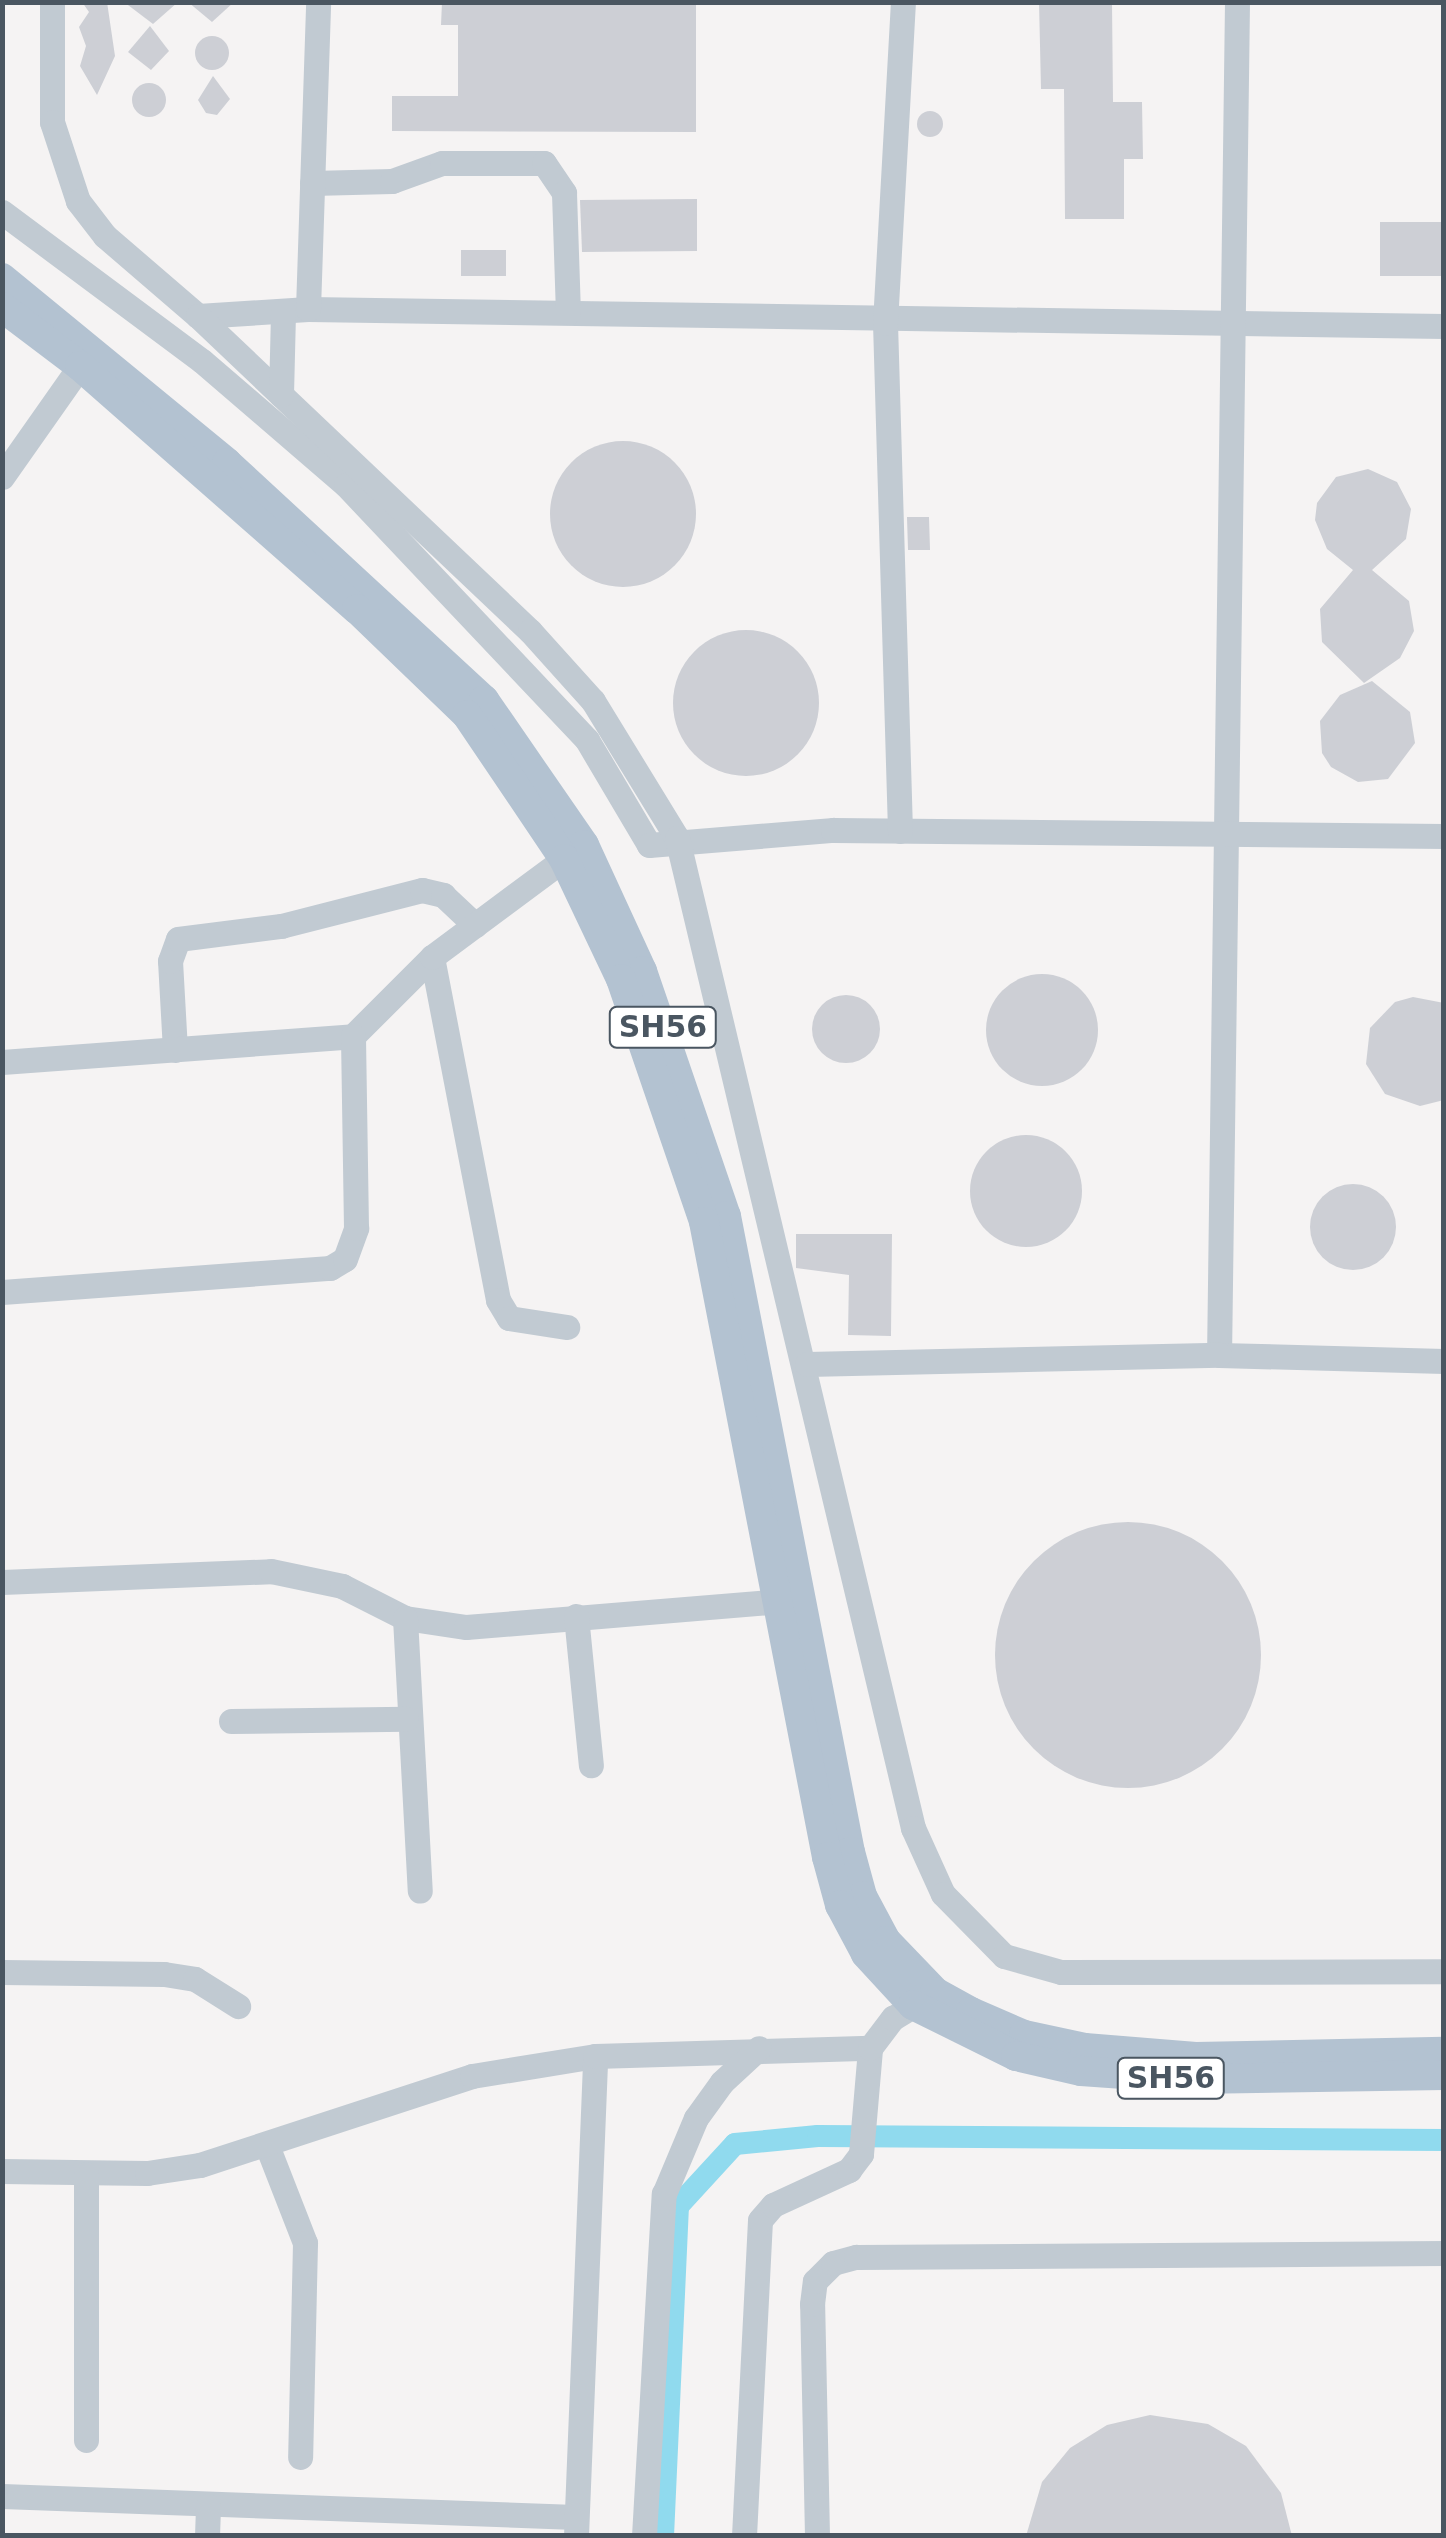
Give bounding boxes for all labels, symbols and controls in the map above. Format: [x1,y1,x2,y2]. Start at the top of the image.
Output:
road number: SH56 [608,1002,718,1052]
road number: SH56 [1116,2053,1226,2103]

